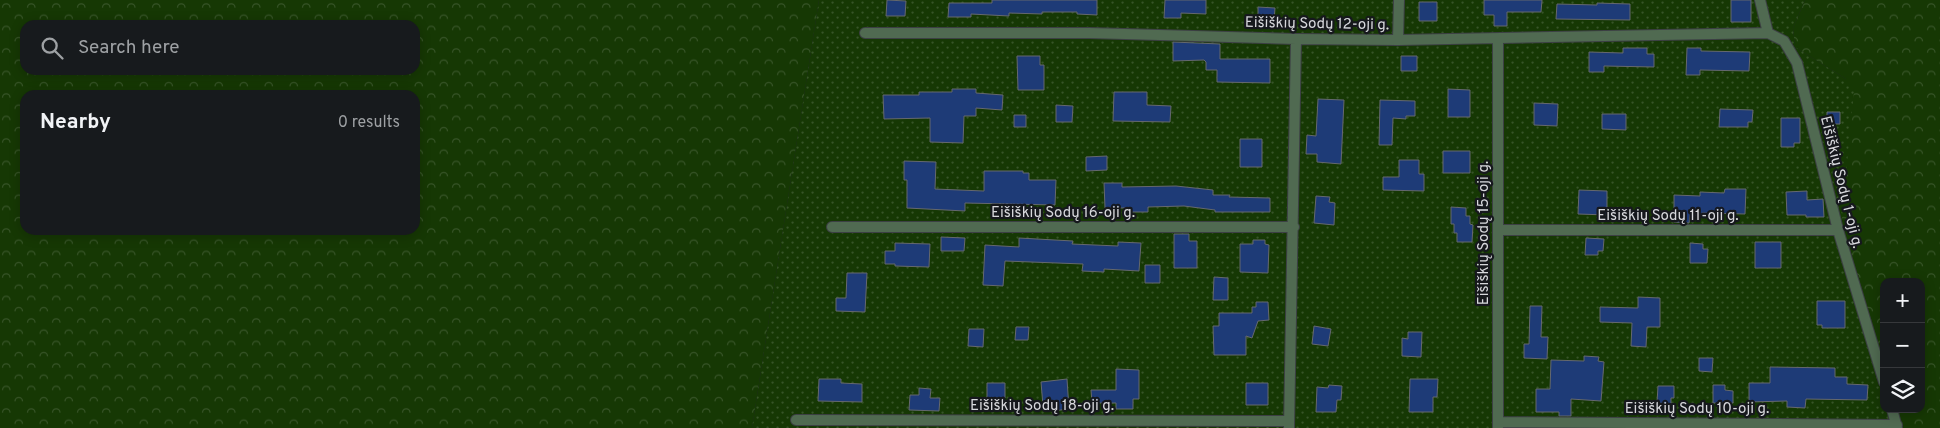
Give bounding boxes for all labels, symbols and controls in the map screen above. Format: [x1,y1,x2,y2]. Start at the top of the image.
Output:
street label: Eišiškių Sodų 12-oji g. [1245,14,1389,35]
search box [20,20,420,75]
icon: search [38,34,66,62]
text: Search here [78,36,180,60]
text: Nearby [40,109,111,136]
text: 0 results [338,113,400,133]
street label: Eišiškių Sodų 1-oji g. [1815,114,1866,251]
street label: Eišiškių Sodų 15-oji g. [1475,161,1494,305]
street label: Eišiškių Sodų 16-oji g. [991,204,1135,223]
street label: Eišiškių Sodų 11-oji g. [1597,207,1739,226]
map controls [1880,278,1925,413]
button: + [1880,278,1925,323]
button: − [1880,323,1925,368]
button: layers [1880,368,1925,413]
street label: Eišiškių Sodų 18-oji g. [970,397,1114,416]
street label: Eišiškių Sodų 10-oji g. [1625,400,1769,419]

